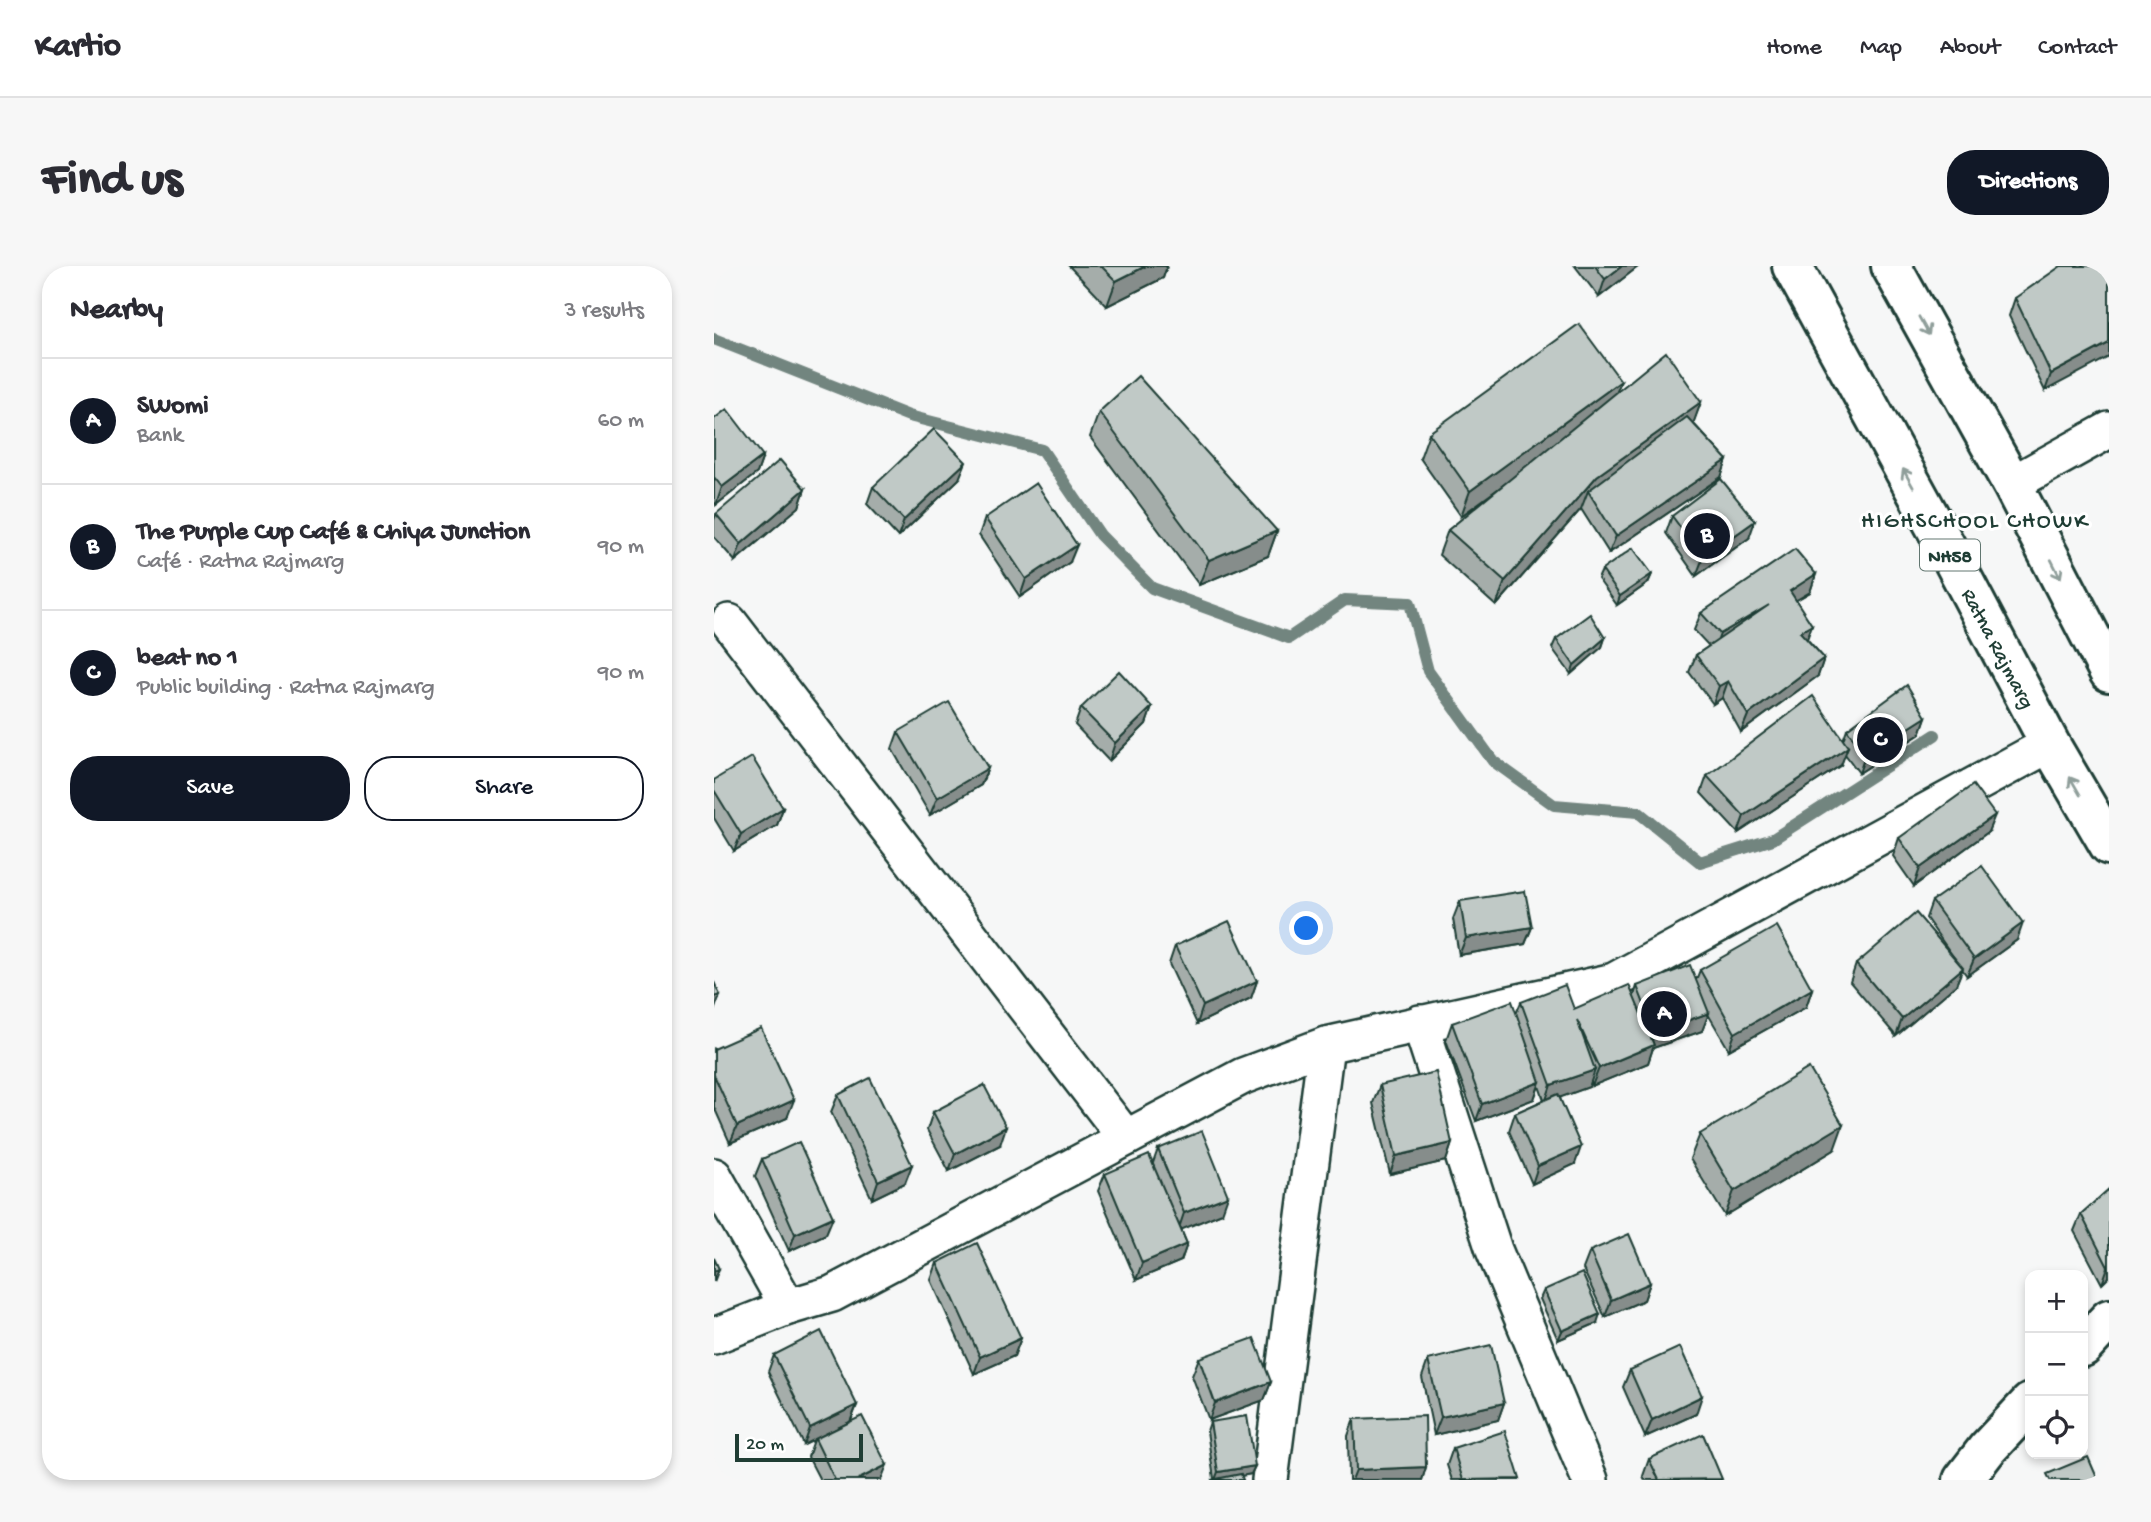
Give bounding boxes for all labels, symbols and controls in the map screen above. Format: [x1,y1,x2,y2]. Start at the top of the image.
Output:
text: Kartio [35,29,121,67]
text: Home [1766,34,1822,63]
text: Map [1860,34,1902,63]
text: About [1940,34,2000,63]
text: Contact [2038,34,2116,63]
button: Directions [1947,150,2109,215]
text: Find us [42,153,182,211]
text: Nearby [70,294,163,329]
text: 3 results [564,298,644,325]
one-way arrow [1917,315,1931,335]
text: SWomi [137,392,209,423]
text: A [86,408,100,435]
text: 60 m [598,408,644,435]
text: Bank [137,423,183,450]
one-way arrow [1901,468,1914,489]
district label: HIGHSCHOOL CHOWK [1861,509,2089,536]
pin: B [1684,510,1730,562]
text: The Purple Cup Café & Chiya Junction [137,518,530,549]
text: B [87,534,99,561]
text: 90 m [598,534,644,561]
road number: NH58 [1920,540,1980,570]
text: Café · Ratna Rajmarg [137,549,344,576]
one-way arrow [2049,558,2063,579]
street label: Ratna Rajmarg [1954,585,2038,714]
text: beat no 1 [137,644,238,675]
text: C [87,660,99,687]
text: 90 m [598,660,644,687]
text: Public building · Ratna Rajmarg [137,675,435,702]
pin: C [1857,714,1903,766]
button: Save [70,756,350,821]
button: Share [364,756,644,821]
one-way arrow [2067,776,2081,796]
your location [1289,911,1323,945]
pin: A [1641,988,1687,1040]
map controls [2025,1270,2088,1459]
button: + [2025,1270,2088,1333]
button: − [2025,1333,2088,1396]
button: locate [2025,1396,2088,1459]
scale bar [735,1431,863,1463]
text: 20 m [746,1434,784,1457]

